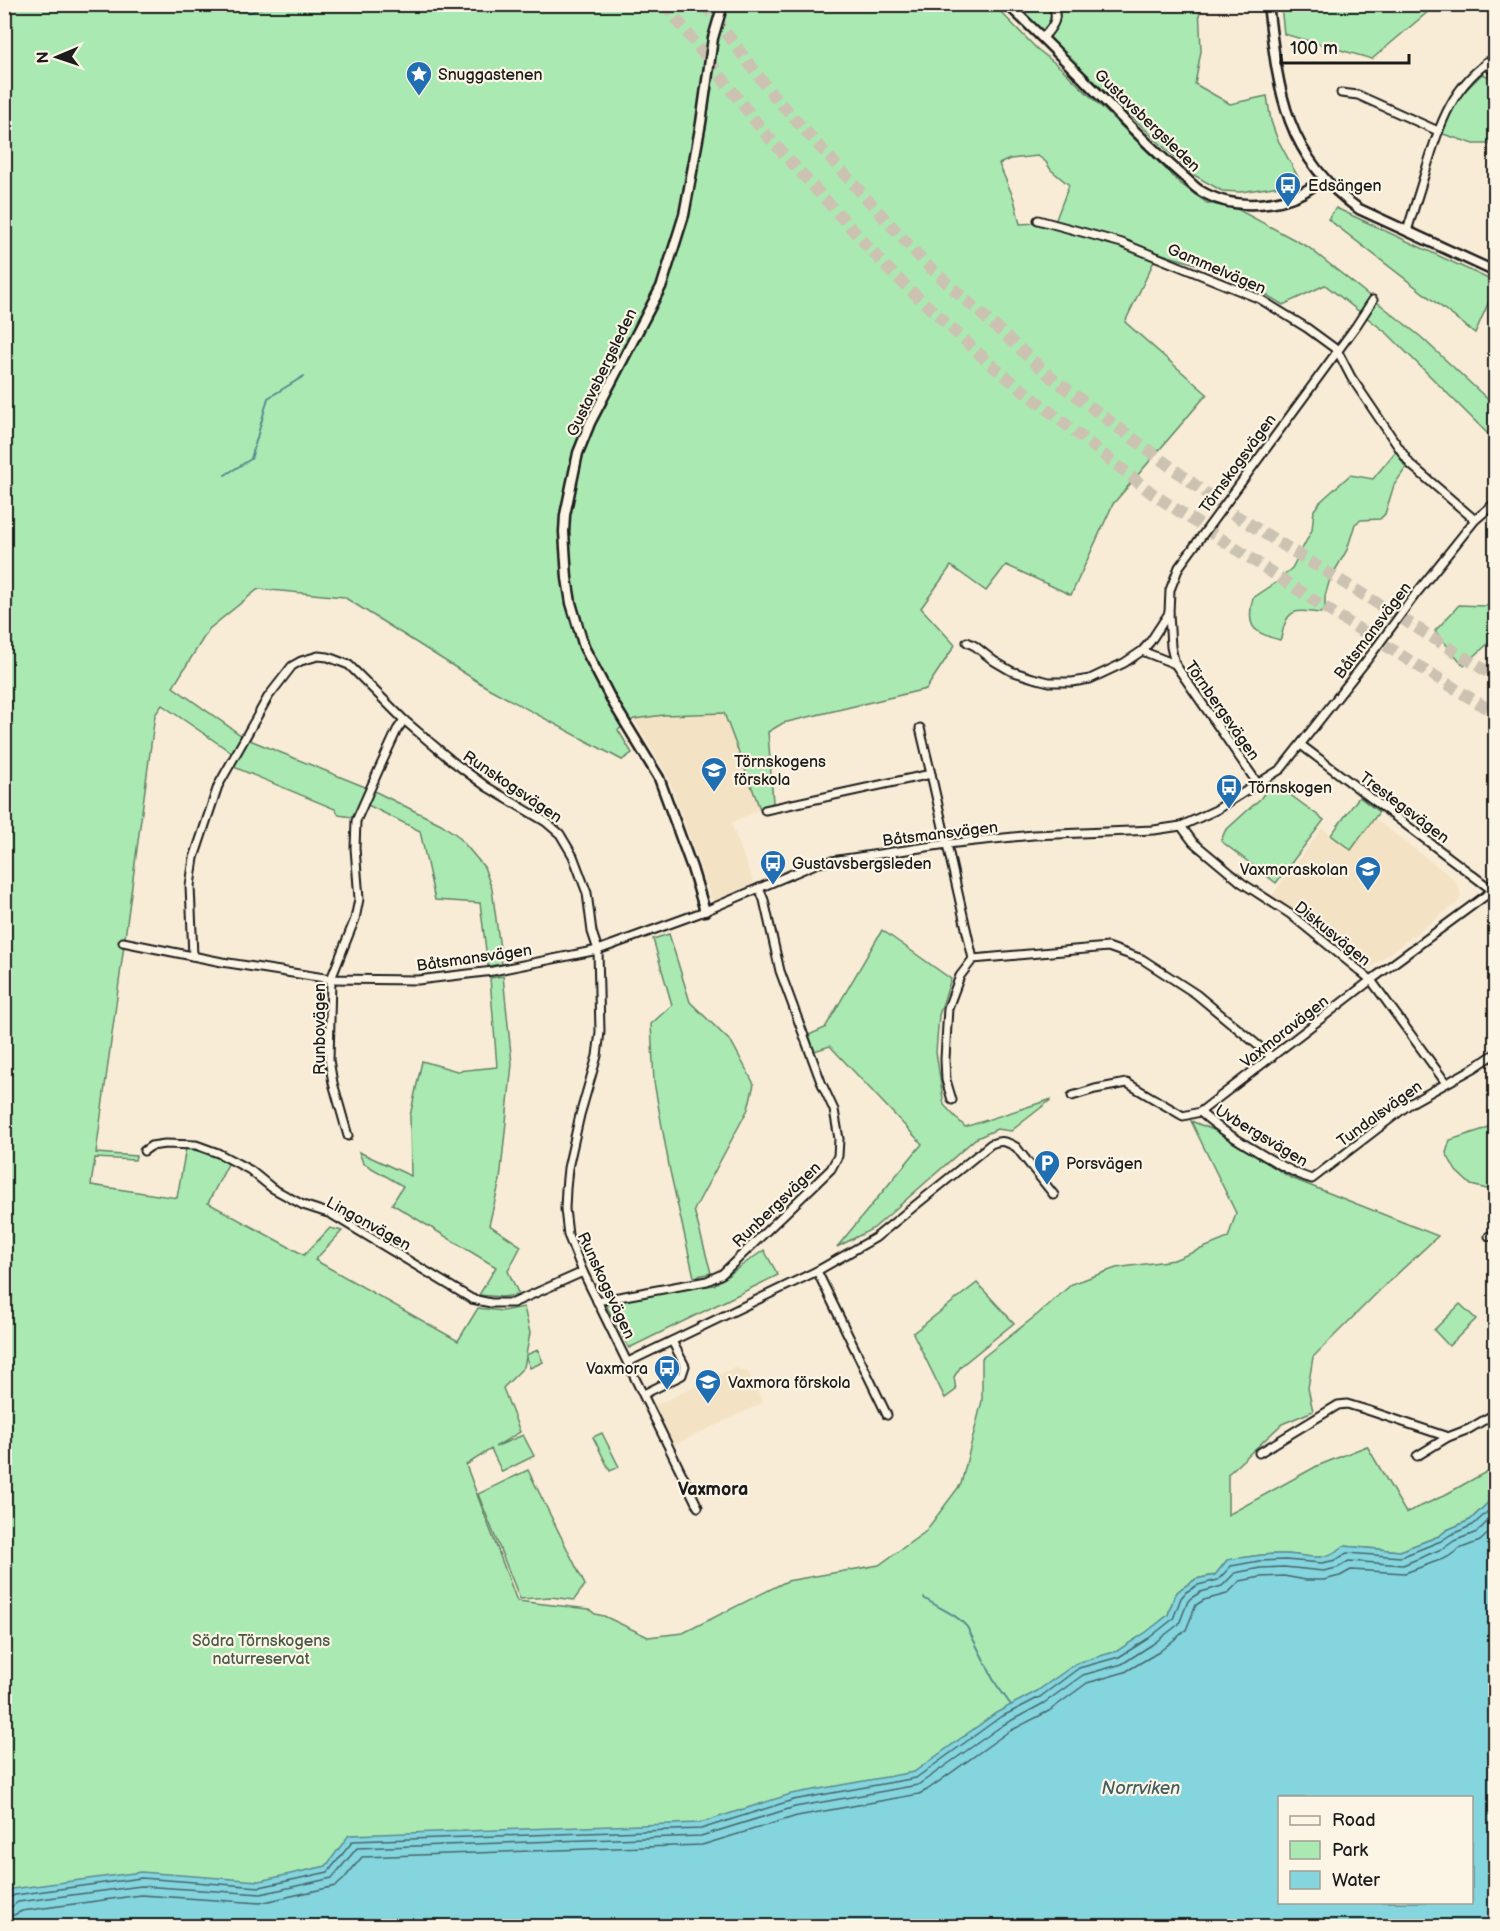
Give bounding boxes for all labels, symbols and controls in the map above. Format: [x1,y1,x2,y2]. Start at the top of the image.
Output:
north arrow [27,27,87,87]
scale bar [1281,27,1408,65]
text: 100 m [1290,38,1338,59]
text: N [34,51,53,64]
place icon: Snuggastenen [404,59,434,97]
place label: Snuggastenen [438,66,543,85]
street label: Gustavsbergsleden [1090,66,1204,176]
bus stop icon: Edsängen [1273,170,1303,208]
place label: Edsängen [1308,177,1382,196]
street label: Gammelvägen [1164,240,1268,299]
street label: Gustavsbergsleden [563,306,641,440]
street label: Törnskogsvägen [1196,411,1281,517]
street label: Båtsmansvägen [1331,579,1416,683]
street label: Törnbergsvägen [1180,657,1263,764]
street label: Runskogsvägen [459,747,565,827]
place label: Törnskogens förskola [734,753,826,790]
school or university icon: Törnskogens förskola [699,755,729,793]
street label: Trestegsvägen [1356,768,1453,848]
bus stop icon: Törnskogen [1214,772,1244,810]
place label: Törnskogen [1248,779,1332,798]
street label: Båtsmansvägen [881,818,999,851]
bus stop icon: Gustavsbergsleden [758,848,788,886]
school or university icon: Vaxmoraskolan [1353,854,1383,892]
place label: Gustavsbergsleden [792,855,932,874]
place label: Vaxmoraskolan [1240,861,1348,880]
street label: Diskusvägen [1290,898,1374,971]
street label: Båtsmansvägen [415,941,533,976]
street label: Runbovägen [311,983,330,1075]
street label: Vaxmoravägen [1237,992,1333,1072]
street label: Tundalsvägen [1334,1077,1426,1151]
street label: Uvbergsvägen [1211,1101,1311,1171]
parking icon: Porsvägen [1032,1148,1062,1186]
place label: Porsvägen [1066,1155,1143,1174]
street label: Runbergsvägen [729,1158,825,1252]
street label: Lingonvägen [323,1193,414,1255]
street label: Runskogsvägen [573,1229,639,1342]
bus stop icon: Vaxmora [652,1353,682,1391]
place label: Vaxmora [586,1360,648,1379]
school or university icon: Vaxmora förskola [693,1367,723,1405]
place label: Vaxmora förskola [728,1374,851,1393]
district label: Vaxmora [678,1479,748,1500]
park label: Södra Törnskogens naturreservat [192,1632,330,1669]
water label: Norrviken [1102,1778,1180,1799]
legend [1278,1796,1473,1904]
text: Road [1332,1810,1376,1831]
text: Park [1332,1840,1368,1861]
text: Water [1332,1870,1380,1891]

